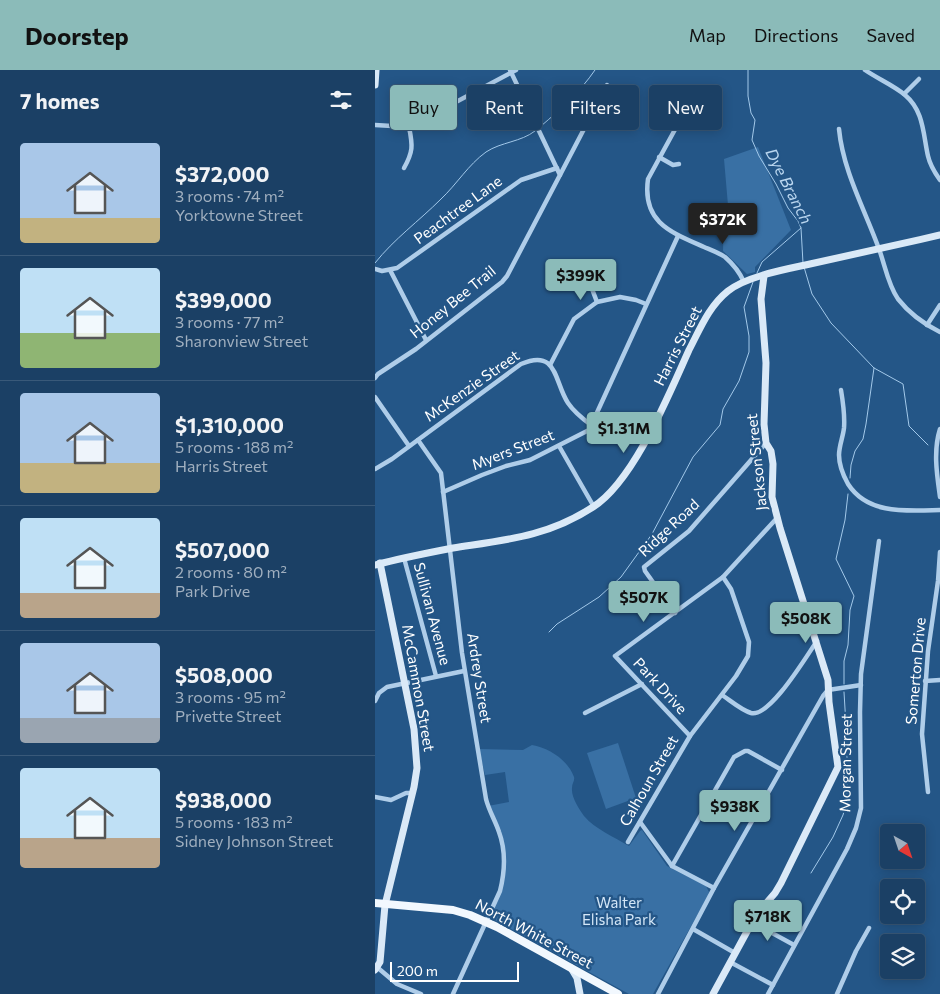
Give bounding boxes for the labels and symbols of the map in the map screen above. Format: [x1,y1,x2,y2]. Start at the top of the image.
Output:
water label: Dye Branch [762,145,817,227]
street label: Peachtree Lane [410,171,505,247]
pin: $372K [688,202,758,245]
pin: $399K [546,258,616,301]
street label: Honey Bee Trail [406,261,499,341]
street label: Harris Street [649,303,705,388]
street label: McKenzie Street [420,346,523,425]
pin: $1.31M [583,412,665,454]
street label: Jackson Street [742,413,770,511]
street label: Myers Street [469,425,557,473]
street label: Ridge Road [634,495,702,560]
street label: Sullivan Avenue [411,560,455,667]
pin: $507K [609,580,679,623]
pin: $508K [771,602,841,644]
street label: Somerton Drive [901,617,929,725]
street label: McCammon Street [399,623,439,753]
street label: Ardrey Street [464,631,496,724]
street label: Park Drive [630,653,691,717]
street label: Morgan Street [835,713,855,813]
street label: Calhoun Street [615,732,681,829]
pin: $938K [700,790,770,832]
north arrow [880,824,925,869]
park label: Walter Elisha Park [582,893,656,928]
street label: North White Street [472,894,596,972]
pin: $718K [733,900,803,942]
scale bar [390,959,519,982]

